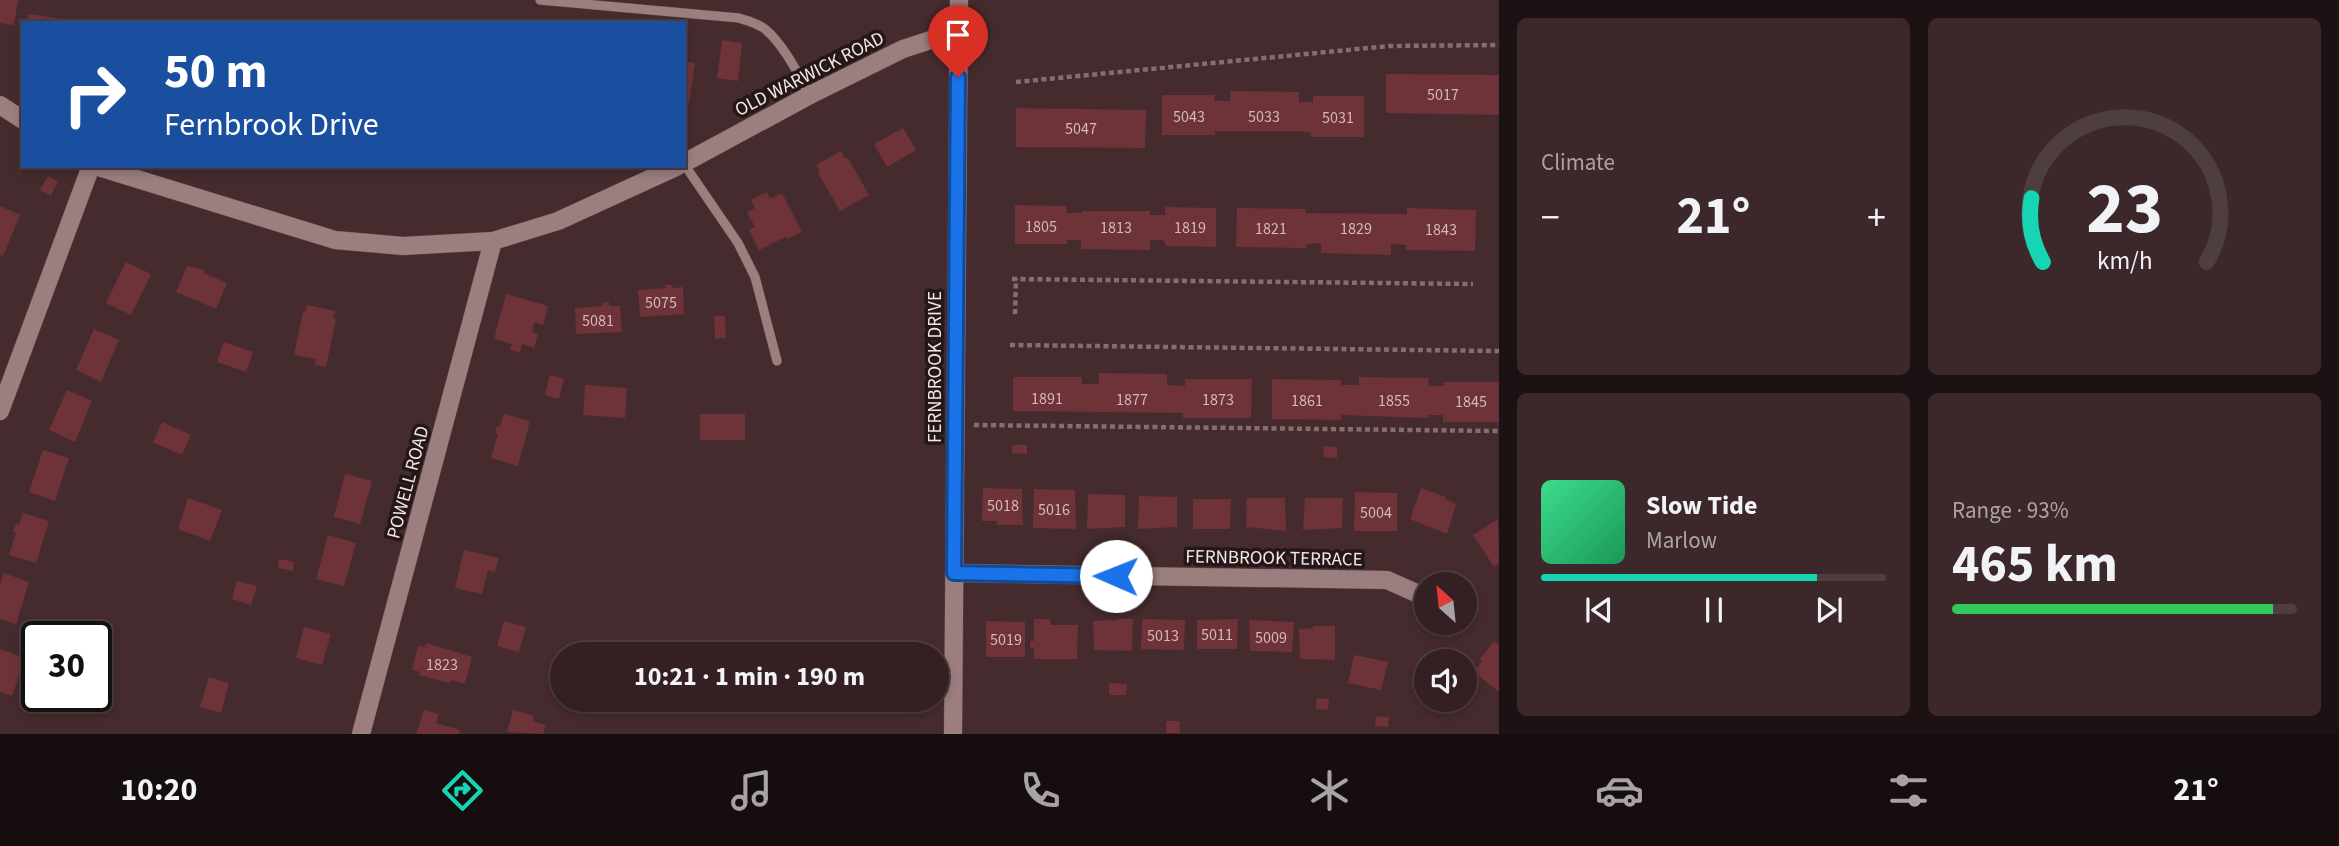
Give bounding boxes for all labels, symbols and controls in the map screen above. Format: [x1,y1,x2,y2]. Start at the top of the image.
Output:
pin [928,5,988,77]
icon: arrive [939,16,977,54]
street label: OLD WARWICK ROAD [730,25,889,124]
text: 50 m [164,37,268,107]
icon: right [49,49,140,140]
house number: 5017 [1427,84,1459,106]
text: Fernbrook Drive [164,102,379,148]
house number: 5043 [1173,106,1205,128]
house number: 5033 [1248,106,1280,128]
house number: 5031 [1322,107,1354,129]
house number: 5047 [1065,118,1097,140]
text: Climate [1541,146,1615,179]
text: 23 [2086,158,2163,262]
text: 21° [1677,180,1750,254]
text: − [1541,191,1560,245]
text: + [1867,191,1886,245]
house number: 1805 [1025,216,1057,238]
house number: 1813 [1100,217,1132,239]
house number: 1819 [1174,217,1206,239]
house number: 1821 [1255,218,1287,240]
house number: 1829 [1340,218,1372,240]
house number: 1843 [1425,219,1457,241]
text: km/h [2097,243,2152,279]
street label: FERNBROOK DRIVE [922,291,949,443]
house number: 5075 [645,292,677,314]
house number: 5081 [582,310,614,332]
house number: 1891 [1031,388,1063,410]
house number: 1877 [1116,389,1148,411]
house number: 1873 [1202,389,1234,411]
house number: 1861 [1291,390,1323,412]
house number: 1855 [1378,390,1410,412]
house number: 1845 [1455,391,1487,413]
street label: POWELL ROAD [380,423,436,542]
text: Slow Tide [1646,487,1757,524]
text: Range · 93% [1952,494,2069,527]
house number: 5018 [987,495,1019,517]
house number: 5016 [1038,499,1070,521]
house number: 5004 [1360,502,1392,524]
text: Marlow [1646,524,1717,557]
text: 465 km [1952,528,2118,602]
position arrow [1079,539,1153,613]
street label: FERNBROOK TERRACE [1185,543,1363,574]
north arrow [1414,572,1477,635]
map controls [1414,572,1477,712]
icon: previous [1580,591,1618,629]
icon: pause [1695,591,1733,629]
icon: next [1810,591,1848,629]
speed limit sign: 30 [21,621,112,712]
house number: 5011 [1201,624,1233,646]
house number: 5013 [1147,625,1179,647]
house number: 5009 [1255,627,1287,649]
house number: 5019 [990,629,1022,651]
button: sound [1414,649,1477,712]
house number: 1823 [426,654,458,676]
text: 10:21 · 1 min · 190 m [634,658,865,695]
icon: directions [438,766,487,815]
icon: music [727,766,776,815]
icon: phone [1016,766,1065,815]
icon: climate [1305,766,1354,815]
icon: car [1595,766,1644,815]
icon: filters [1884,766,1933,815]
text: 10:20 [120,767,197,813]
text: 21° [2173,767,2219,813]

